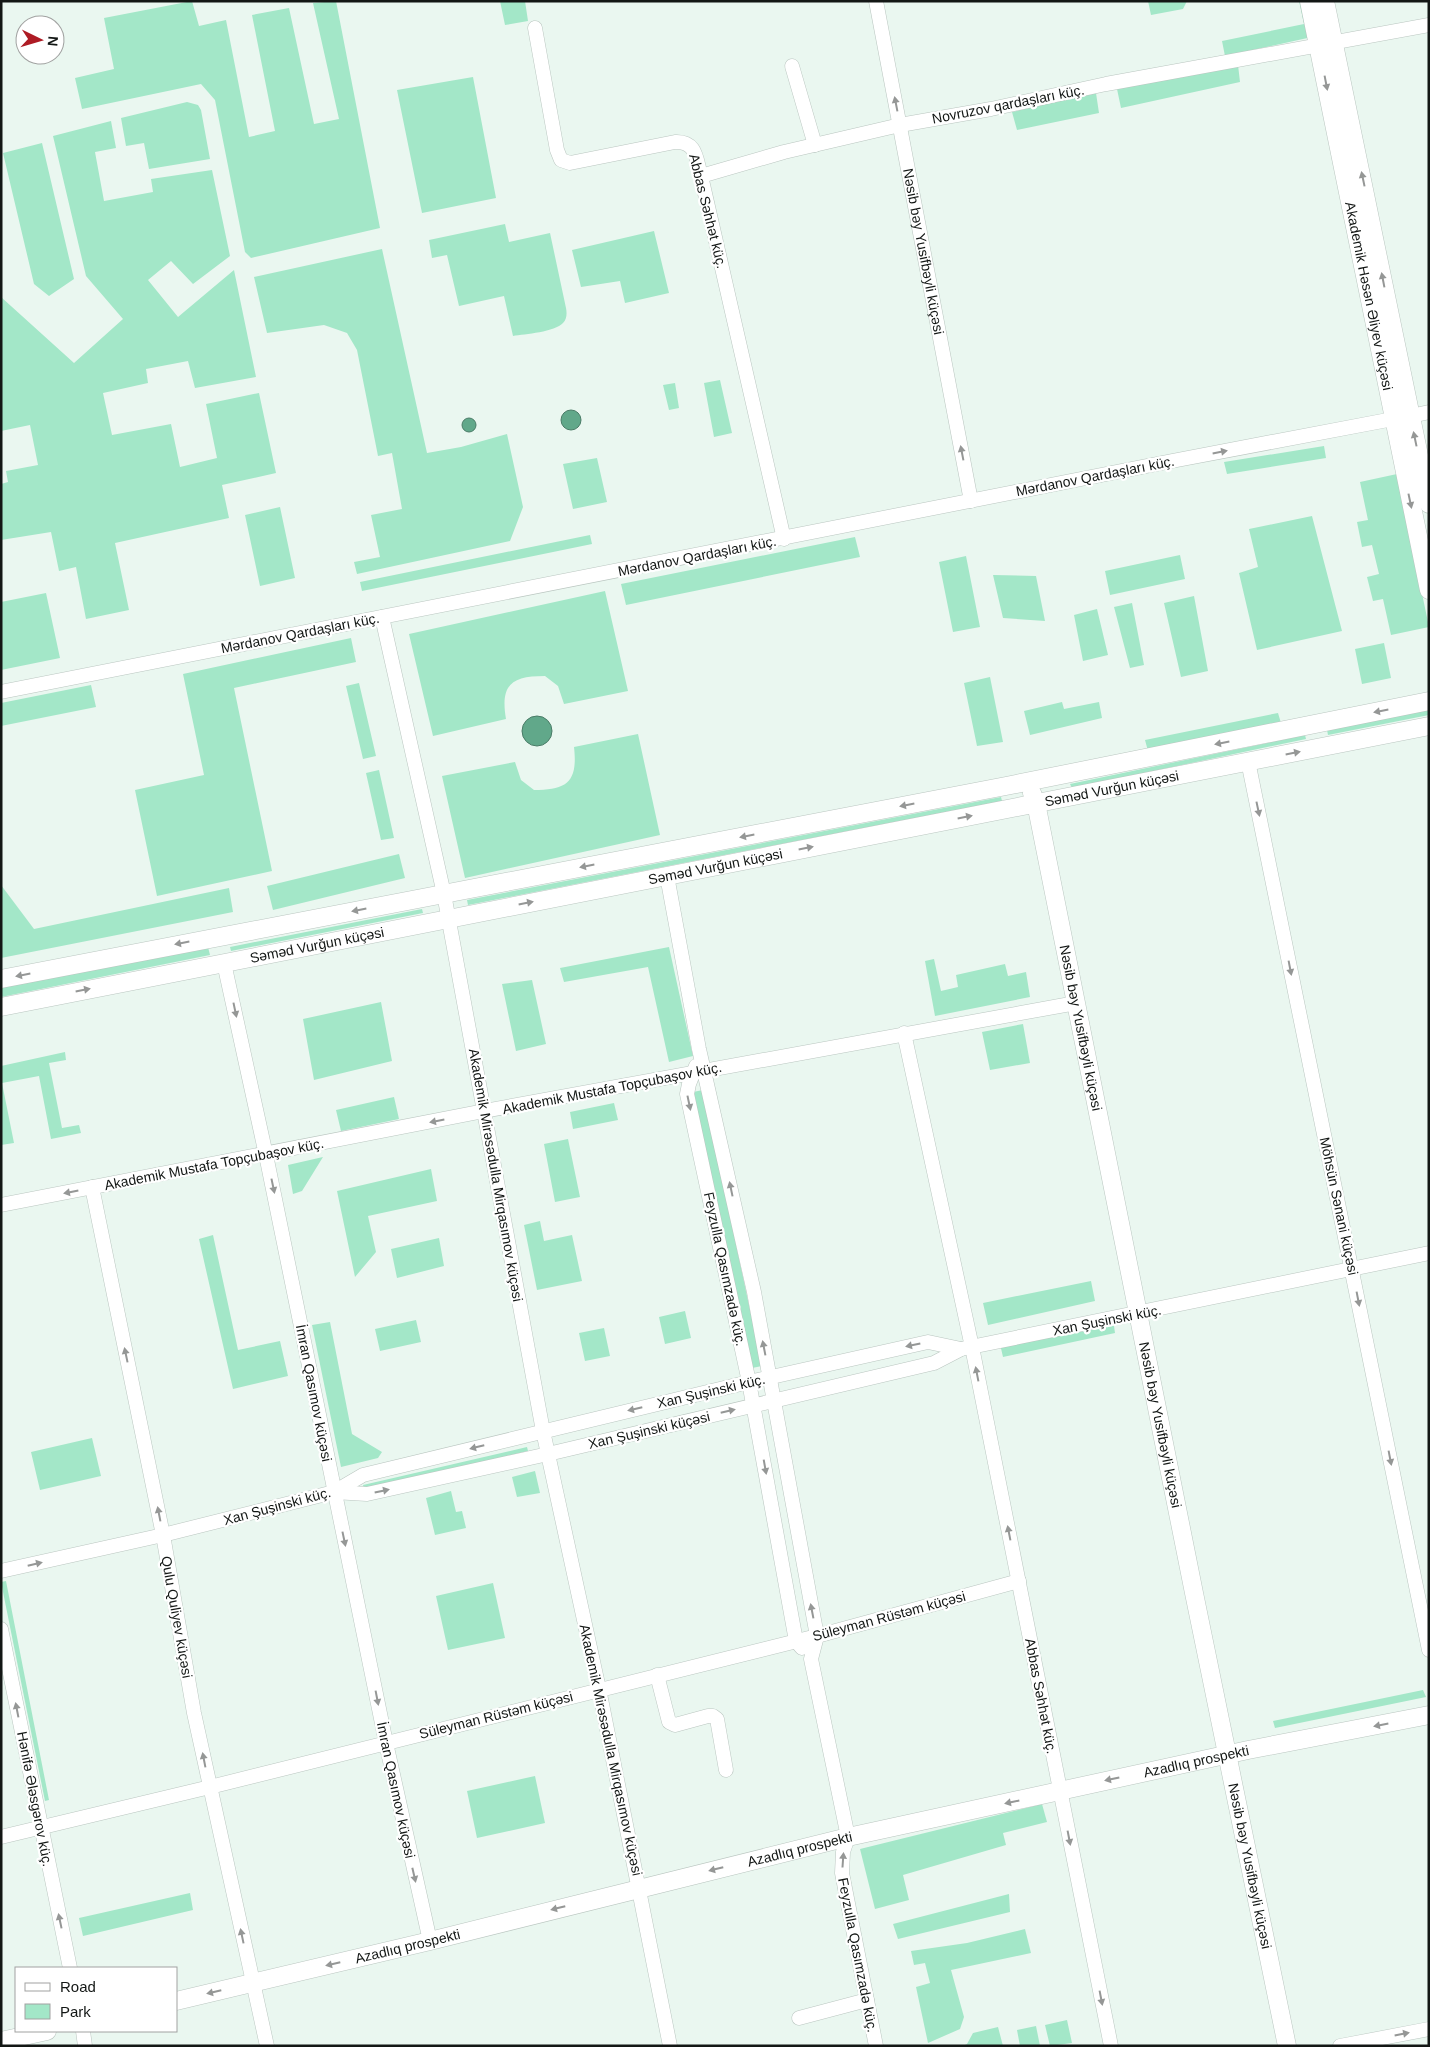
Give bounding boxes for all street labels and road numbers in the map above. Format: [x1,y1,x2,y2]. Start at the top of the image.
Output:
street label: Novruzov qardaşları küç. [930,81,1086,127]
street label: Abbas Səhhət küç. [686,152,730,270]
street label: Nəsib bəy Yusifbəyli küçəsi [900,167,947,336]
street label: Akademik Həsən Əliyev küçəsi [1342,200,1396,392]
street label: Mərdanov Qardaşları küç. [1014,453,1176,499]
street label: Mərdanov Qardaşları küç. [616,533,778,579]
street label: Mərdanov Qardaşları küç. [219,610,381,656]
street label: Səməd Vurğun küçəsi [1043,767,1180,809]
street label: Səməd Vurğun küçəsi [647,845,784,887]
street label: Səməd Vurğun küçəsi [248,924,385,966]
street label: Nəsib bəy Yusifbəyli küçəsi [1057,943,1105,1112]
street label: Akademik Mirəsədulla Mirqasımov küçəsi [466,1047,526,1303]
street label: Akademik Mustafa Topçubaşov küç. [501,1059,723,1117]
street label: Akademik Mustafa Topçubaşov küç. [103,1135,325,1193]
street label: Möhsün Sənani küçəsi [1317,1135,1361,1277]
street label: Feyzulla Qasımzadə küç. [701,1190,749,1348]
street label: Xan Şuşinski küç. [1051,1302,1163,1338]
street label: İmran Qasımov küçəsi [293,1323,336,1463]
street label: Nəsib bəy Yusifbəyli küçəsi [1136,1341,1185,1509]
street label: Xan Şuşinski küç. [655,1371,767,1411]
street label: Xan Şuşinski küçəsi [587,1408,711,1452]
street label: Xan Şuşinski küç. [222,1484,332,1528]
street label: Qulu Quliyev küçəsi [158,1555,196,1679]
street label: Süleyman Rüstəm küçəsi [811,1588,967,1644]
street label: Akademik Mirəsədulla Mirqasımov küçəsi [576,1623,646,1877]
street label: Abbas Səhhət küç. [1022,1637,1060,1755]
street label: Süleyman Rüstəm küçəsi [417,1688,575,1742]
street label: İmran Qasımov küçəsi [374,1720,419,1860]
street label: Hənifə Ələsgərov küç. [14,1730,56,1868]
street label: Azadlıq prospekti [1142,1742,1250,1781]
street label: Nəsib bəy Yusifbəyli küçəsi [1225,1782,1275,1950]
street label: Azadlıq prospekti [746,1828,854,1870]
street label: Feyzulla Qasımzadə küç. [835,1876,881,2034]
street label: Azadlıq prospekti [353,1926,462,1966]

